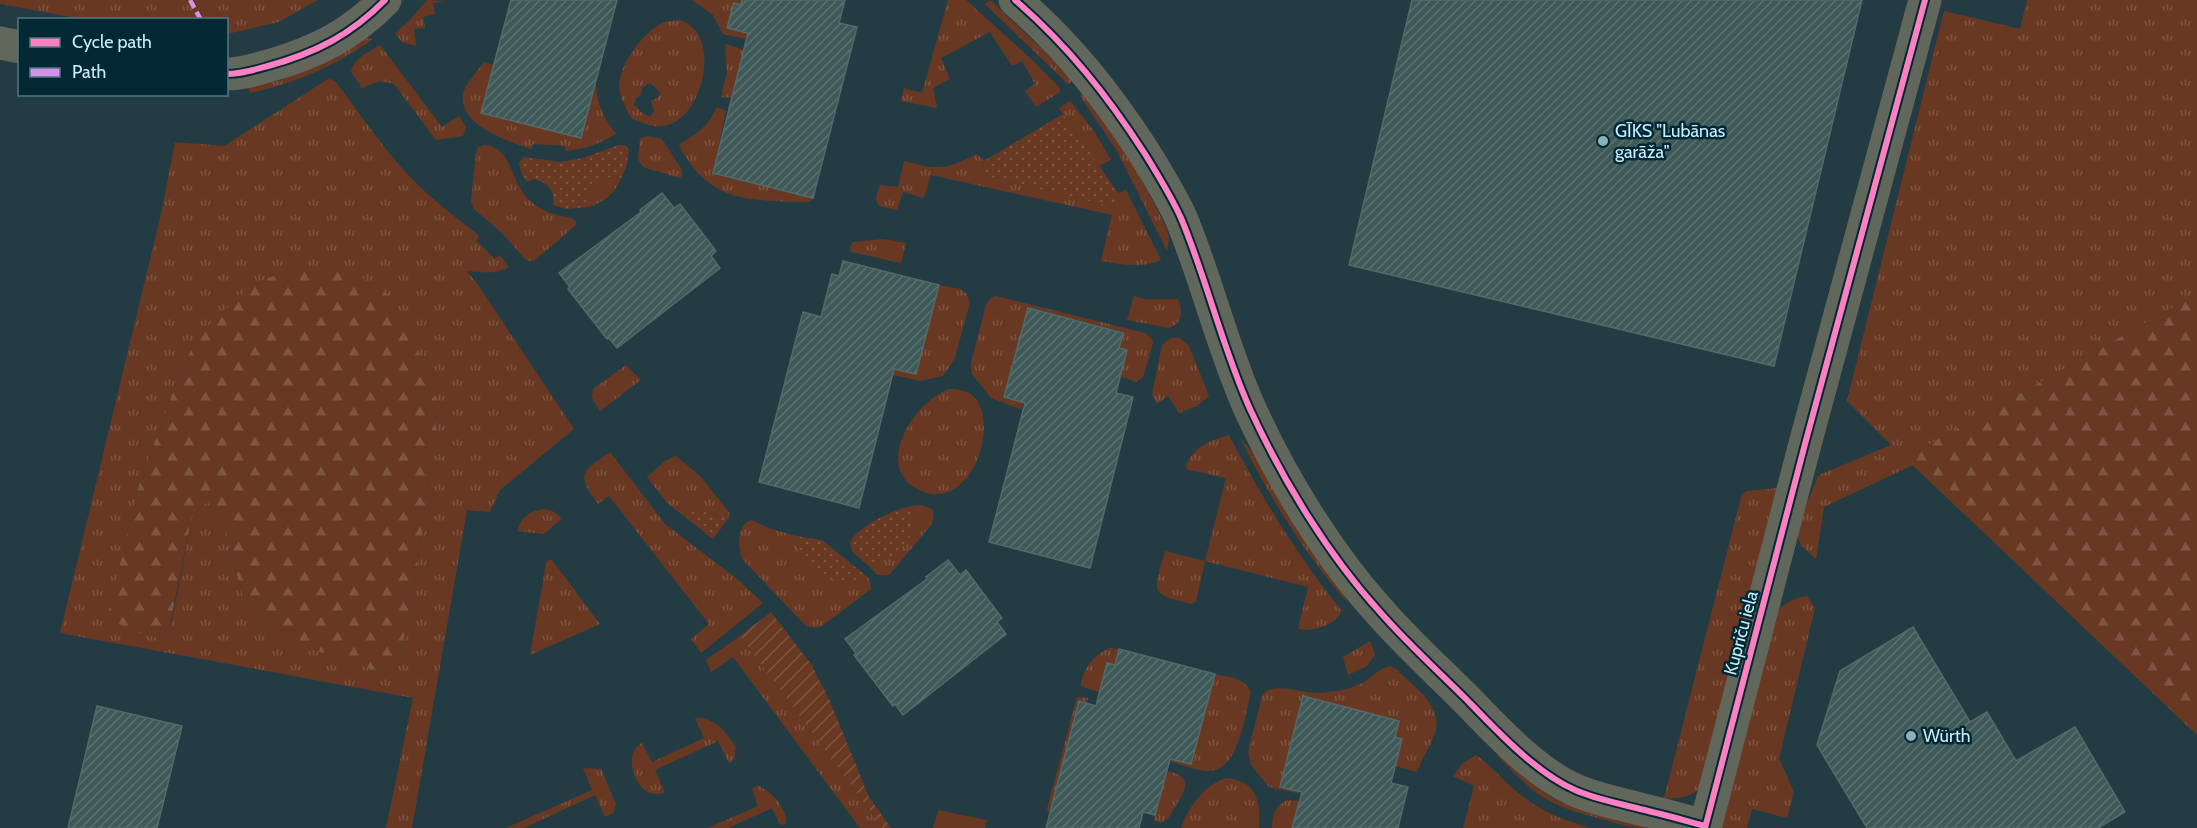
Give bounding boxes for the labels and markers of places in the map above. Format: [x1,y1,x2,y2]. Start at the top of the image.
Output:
place label: GĪKS "Lubānas garāža" [1615,120,1725,163]
marker: GĪKS "Lubānas garāža" [1596,134,1610,148]
place label: Würth [1923,725,1970,747]
marker: Würth [1904,729,1918,743]

